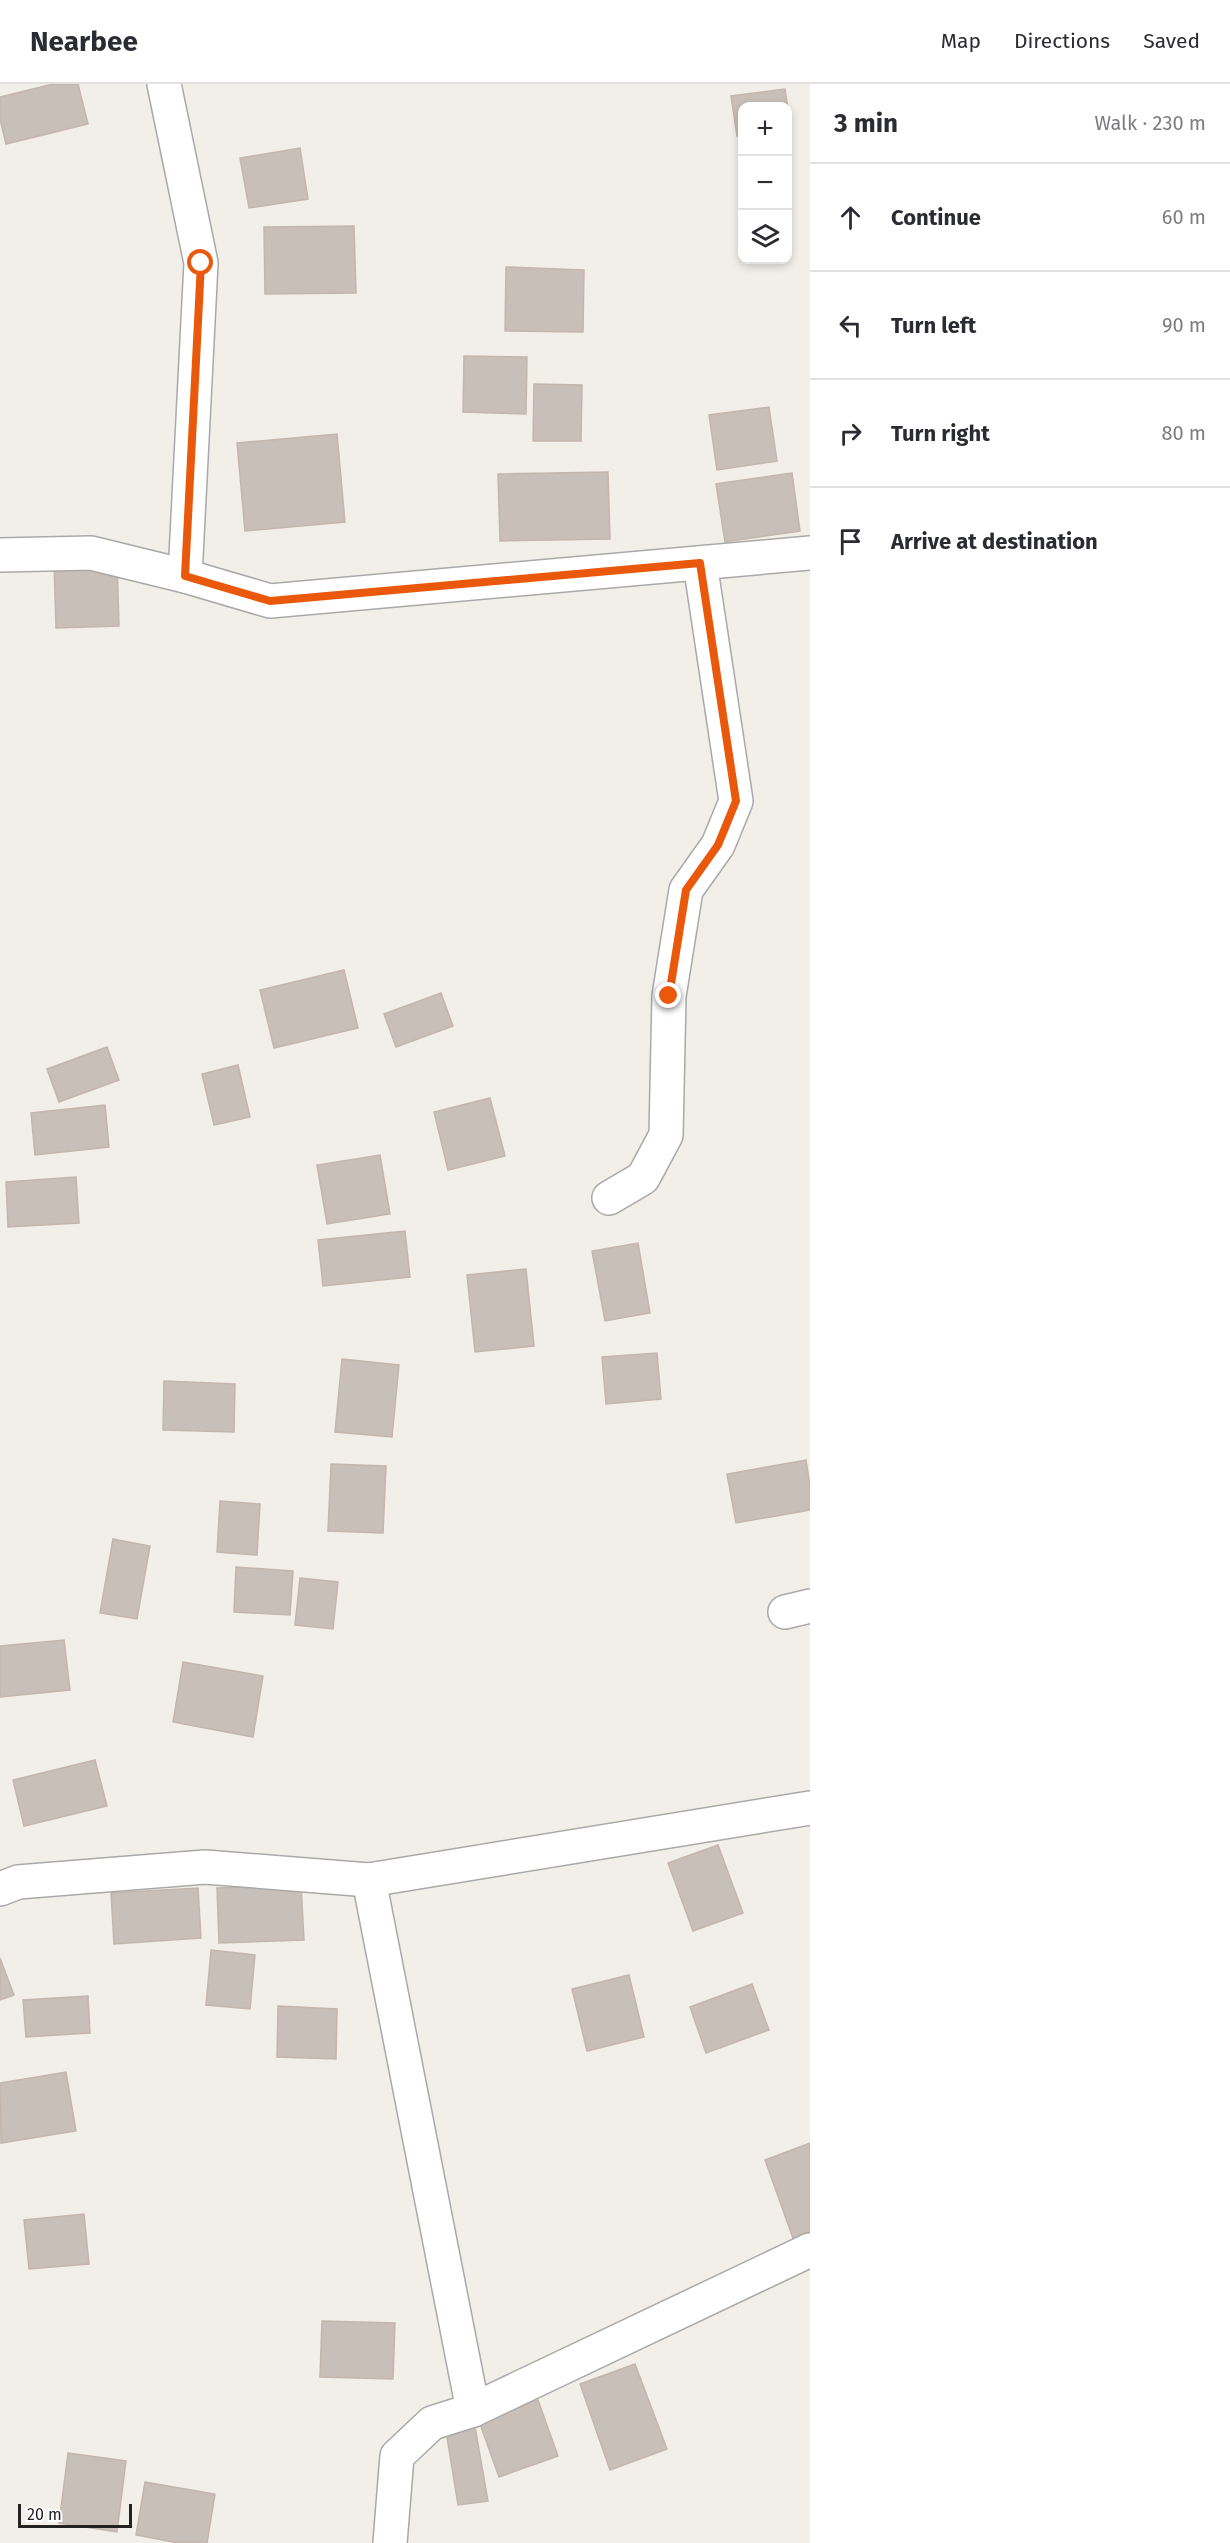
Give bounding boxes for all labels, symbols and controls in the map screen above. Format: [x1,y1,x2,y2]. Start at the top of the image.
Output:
text: Nearbee [30,25,138,58]
text: Map [941,28,981,54]
text: Directions [1014,28,1110,54]
text: Saved [1143,28,1200,54]
map controls [738,102,792,264]
button: + [738,102,792,156]
text: 3 min [834,108,898,139]
text: Walk · 230 m [1095,111,1206,135]
button: − [738,156,792,210]
icon: ahead [834,201,867,234]
text: Continue [891,204,981,231]
text: 60 m [1162,205,1206,229]
button: layers [738,210,792,264]
route start [187,249,213,275]
icon: left [834,309,867,342]
text: Turn left [891,312,976,339]
text: 90 m [1162,313,1206,337]
icon: right [834,417,867,450]
text: Turn right [891,420,990,447]
text: 80 m [1161,421,1206,445]
icon: arrive [834,525,867,558]
text: Arrive at destination [891,528,1098,555]
route end [655,982,681,1008]
scale bar [18,2501,132,2528]
text: 20 m [27,2505,62,2524]

